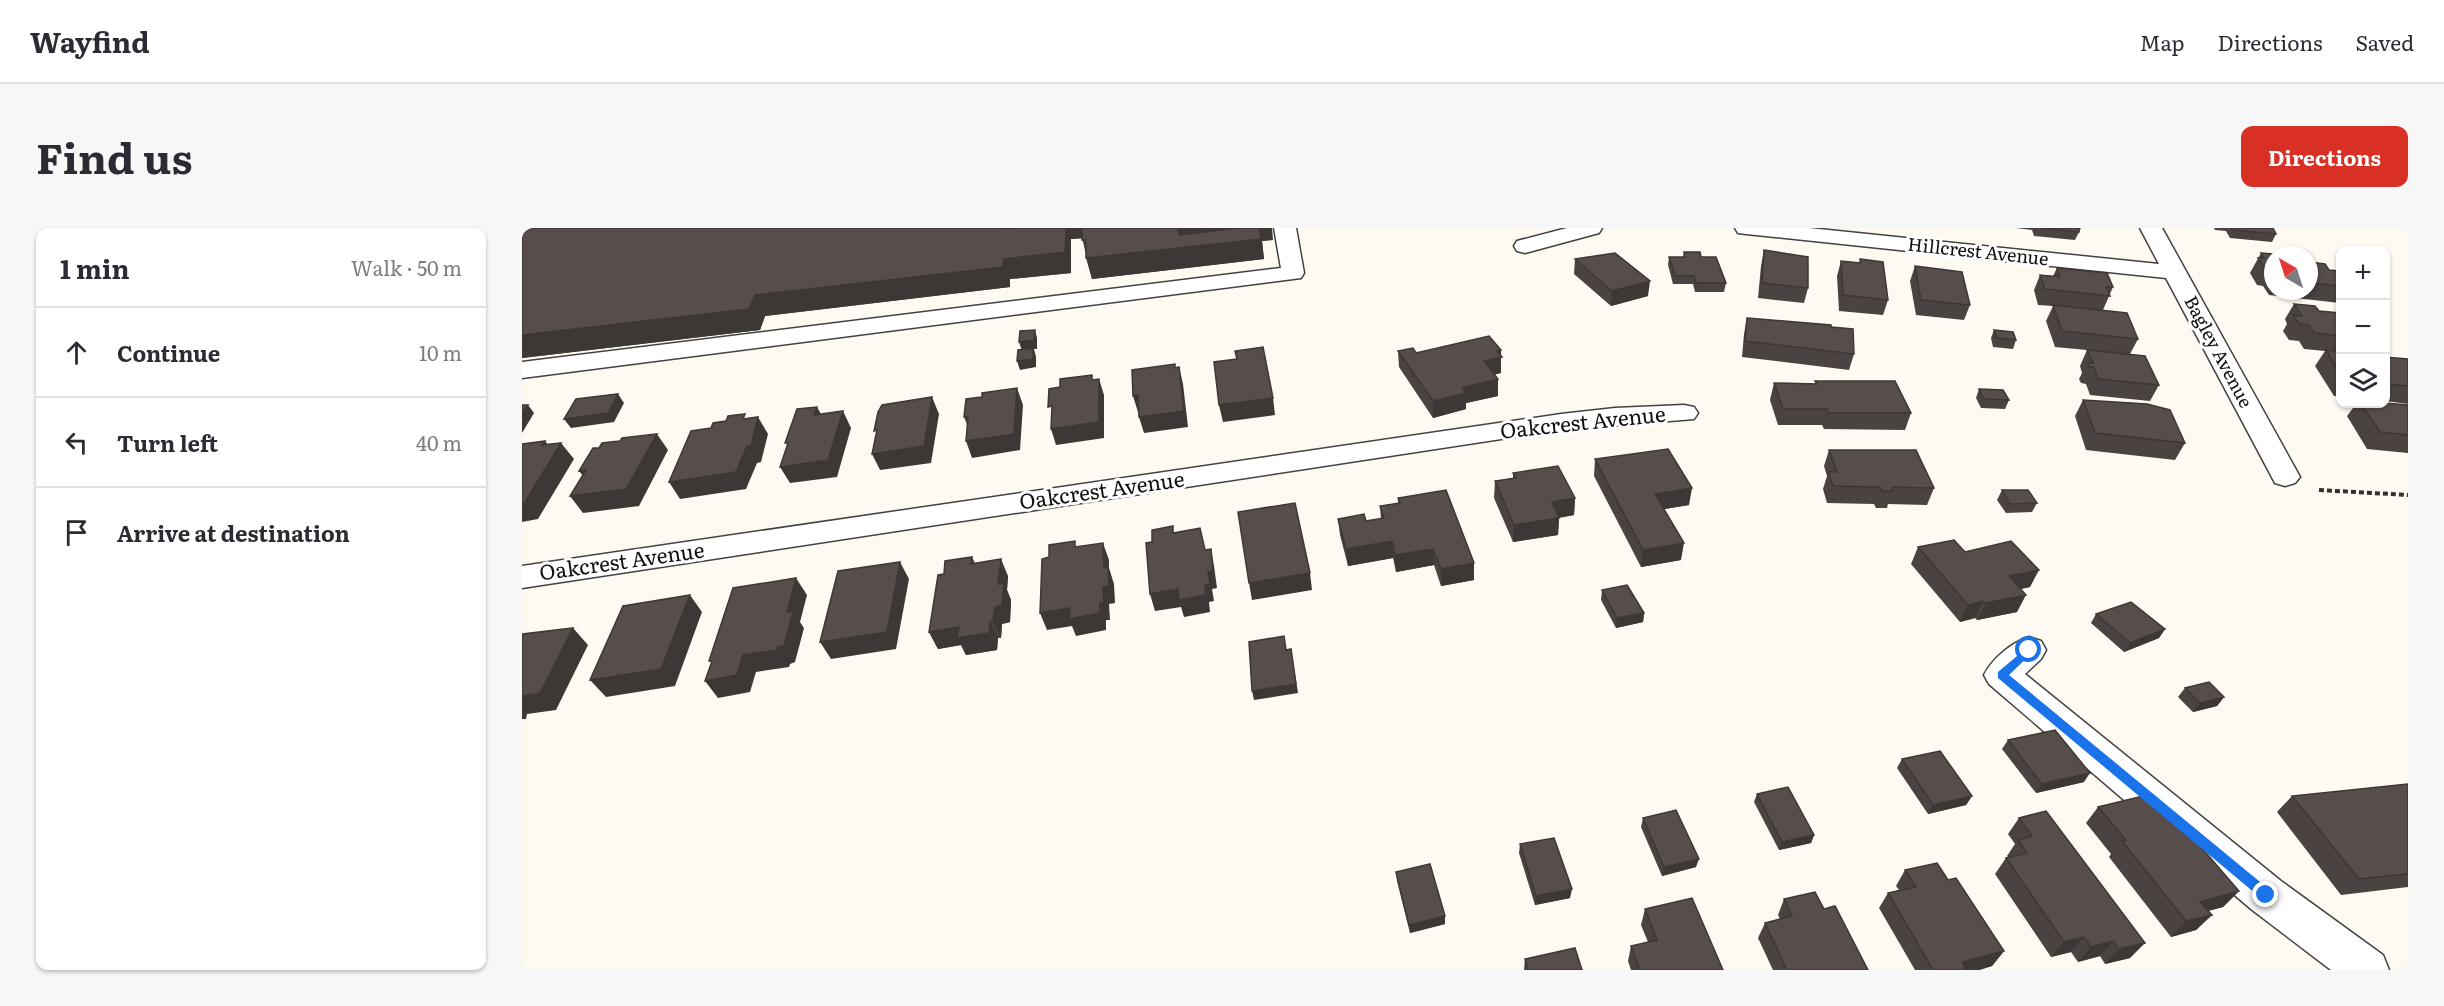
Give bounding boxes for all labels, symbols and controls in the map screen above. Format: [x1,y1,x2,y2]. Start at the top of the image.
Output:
text: Wayfind [30,20,150,62]
text: Map [2140,26,2185,57]
text: Directions [2218,26,2323,57]
text: Saved [2356,26,2414,57]
text: Find us [36,125,193,187]
button: Directions [2241,126,2408,187]
street label: Hillcrest Avenue [1906,230,2050,271]
north arrow [2264,246,2318,300]
map controls [2336,246,2390,408]
button: + [2336,246,2390,300]
text: 1 min [60,248,129,287]
text: Walk · 50 m [351,252,462,282]
street label: Bagley Avenue [2178,290,2260,412]
button: − [2336,300,2390,354]
icon: ahead [60,336,93,369]
text: Continue [117,336,220,369]
text: 10 m [419,337,462,367]
button: layers [2336,354,2390,408]
street label: Oakcrest Avenue [1498,396,1667,445]
icon: left [60,426,93,459]
text: Turn left [117,426,218,459]
text: 40 m [416,427,462,457]
street label: Oakcrest Avenue [1017,462,1186,515]
icon: arrive [60,516,93,549]
text: Arrive at destination [117,516,350,549]
street label: Oakcrest Avenue [537,533,706,586]
route start [2015,636,2041,662]
route end [2252,881,2278,907]

